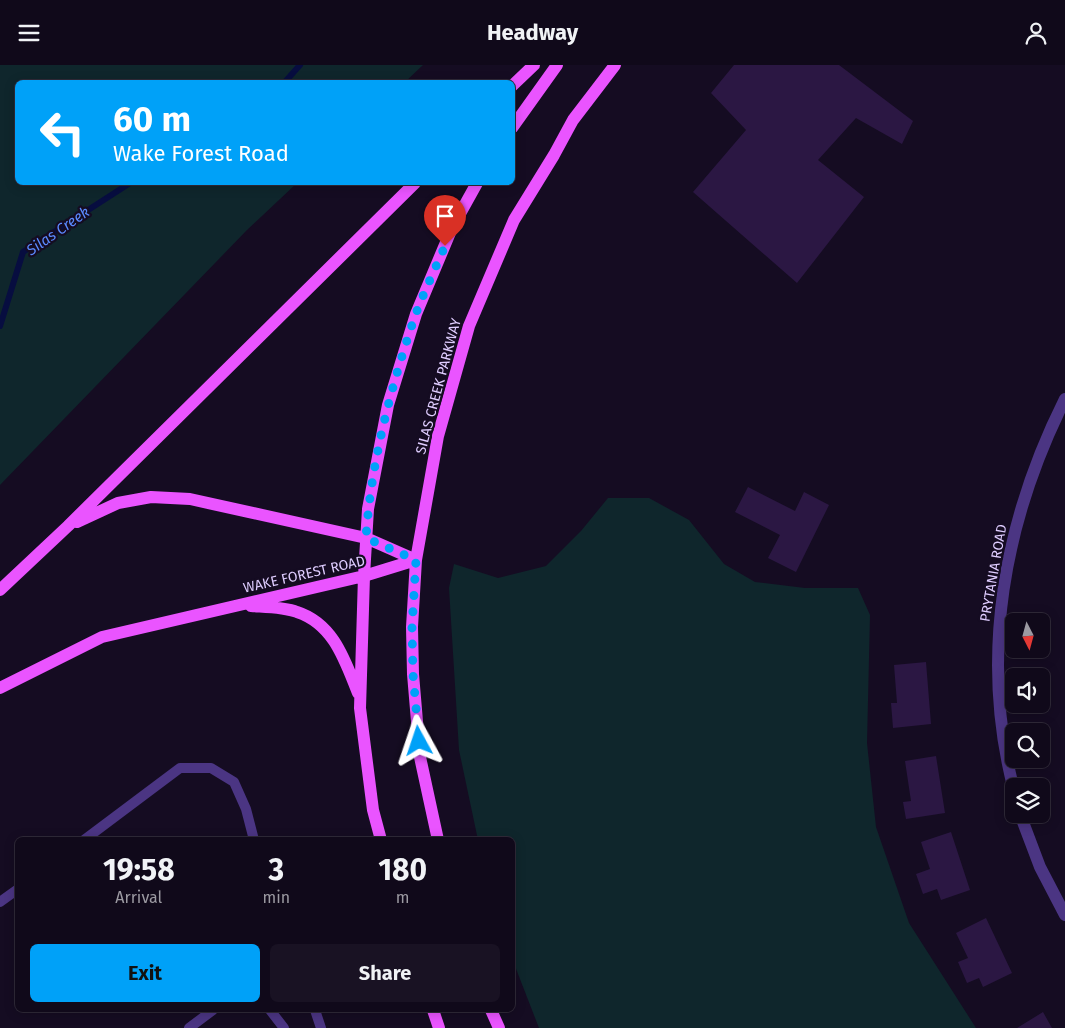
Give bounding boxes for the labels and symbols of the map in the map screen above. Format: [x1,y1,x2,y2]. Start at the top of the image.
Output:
pin [424,195,466,246]
water label: Silas Creek [22,203,93,260]
street label: SILAS CREEK PARKWAY [412,316,465,456]
street label: PRYTANIA ROAD [977,523,1010,623]
street label: WAKE FOREST ROAD [242,552,367,597]
north arrow [1005,613,1050,657]
position arrow [392,714,444,766]

